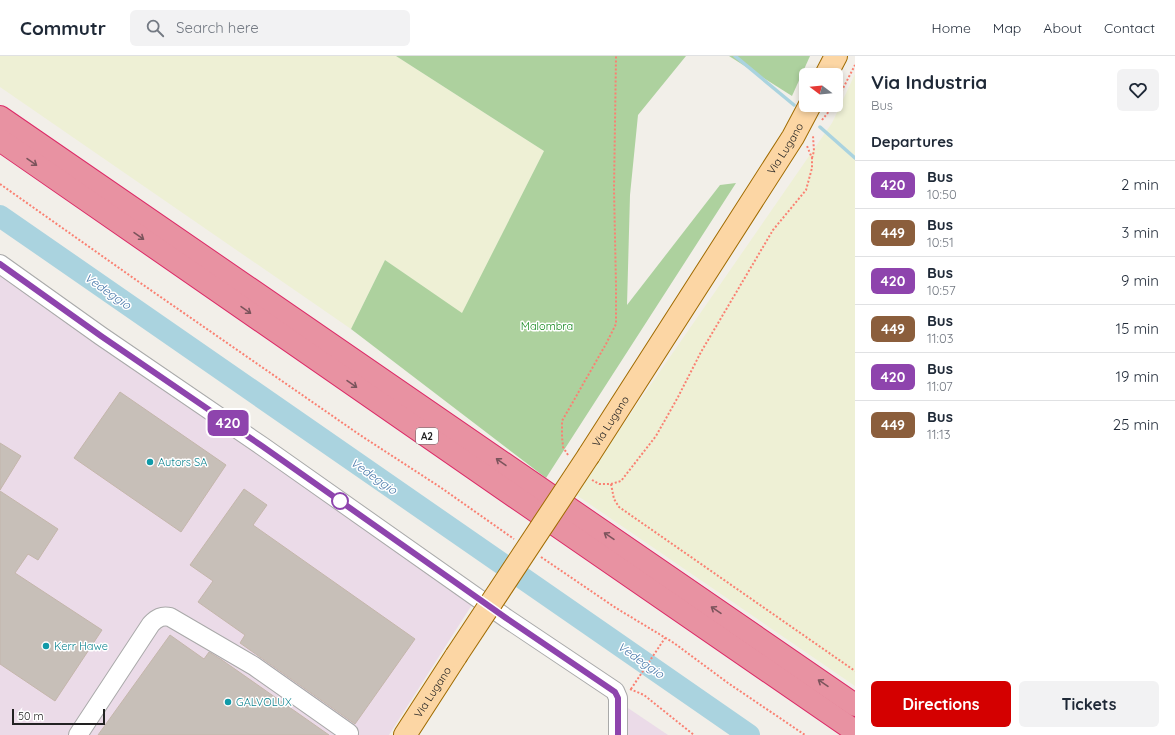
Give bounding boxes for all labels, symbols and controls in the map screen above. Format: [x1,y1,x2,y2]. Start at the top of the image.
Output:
search box [130,10,410,46]
text: Commutr [20,16,106,40]
icon: search [144,17,166,39]
text: Search here [176,18,259,37]
text: Home [932,19,971,37]
text: Map [993,19,1021,37]
text: About [1043,19,1082,37]
text: Contact [1104,19,1155,37]
north arrow [799,68,843,112]
map controls [799,68,843,112]
button: heart [1117,69,1159,111]
text: Via Industria [871,70,987,94]
text: Bus [871,97,893,113]
street label: Via Lugano [764,120,806,177]
text: Departures [871,132,953,151]
one-way arrow [26,158,37,166]
text: Bus [927,167,953,186]
text: 2 min [1121,175,1159,194]
text: 420 [881,176,905,194]
text: 10:50 [927,186,957,202]
text: Bus [927,215,953,234]
text: 3 min [1121,223,1159,242]
text: 449 [881,224,905,242]
one-way arrow [133,232,144,240]
text: 10:51 [927,234,954,250]
text: Bus [927,263,953,282]
water label: Vedeggio [82,270,135,313]
text: 9 min [1121,271,1159,290]
text: 420 [881,272,905,290]
text: 10:57 [927,282,956,298]
one-way arrow [240,306,251,314]
text: Bus [927,311,953,330]
park label: Malombra [521,319,573,333]
text: 15 min [1116,319,1159,338]
text: 449 [881,320,905,338]
text: 11:03 [927,330,954,346]
text: Bus [927,359,953,378]
text: 19 min [1115,367,1159,386]
text: 420 [881,368,905,386]
text: 11:07 [927,378,953,394]
one-way arrow [347,380,358,388]
street label: Via Lugano [589,393,632,449]
text: Bus [927,407,953,426]
line badge: 420 [205,410,251,436]
text: 420 [216,414,240,432]
text: 25 min [1113,415,1159,434]
text: 449 [881,416,905,434]
text: 11:13 [927,426,951,442]
road number: A2 [416,428,438,444]
place label: Autors SA [158,455,207,469]
water label: Vedeggio [348,455,401,498]
marker: Autors SA [145,457,155,467]
one-way arrow [496,458,507,466]
unlabelled marker [331,492,349,510]
one-way arrow [603,532,614,540]
one-way arrow [710,606,721,614]
place label: Kerr Hawe [54,639,108,653]
water label: Vedeggio [615,639,668,682]
marker: Kerr Hawe [41,641,51,651]
street label: Via Lugano [411,664,454,720]
one-way arrow [818,679,829,687]
button: Directions [871,681,1011,727]
button: Tickets [1019,681,1159,727]
place label: GALVOLUX [236,695,292,709]
marker: GALVOLUX [223,697,233,707]
scale bar [12,707,105,726]
text: 50 m [18,709,44,723]

